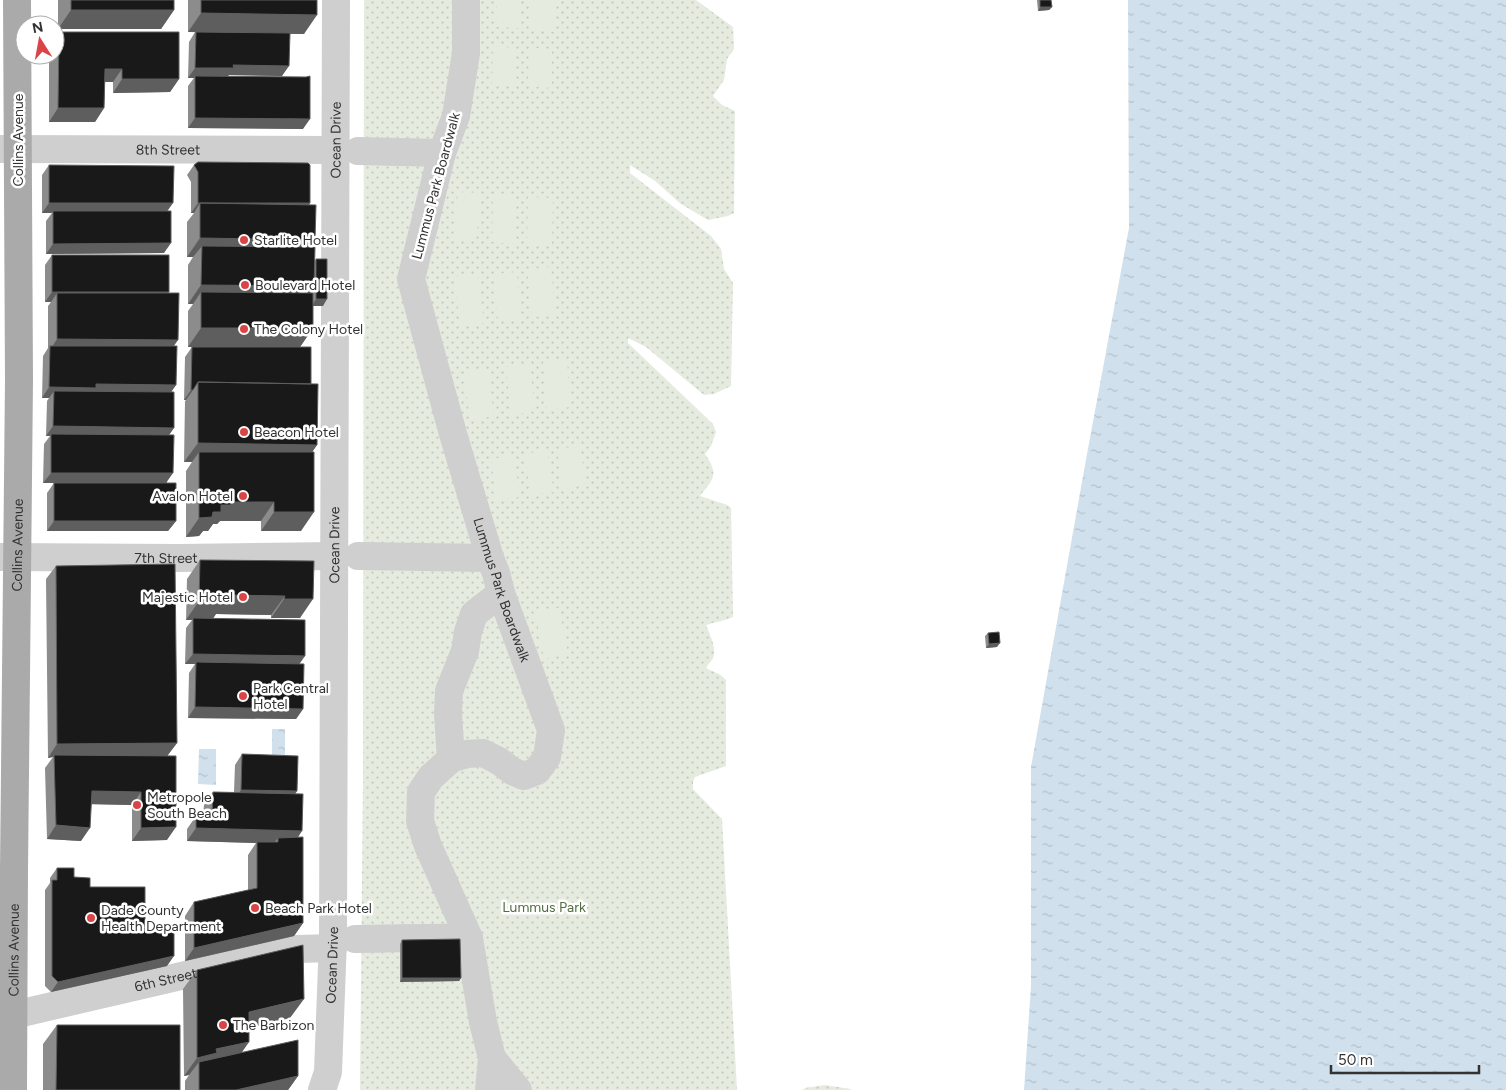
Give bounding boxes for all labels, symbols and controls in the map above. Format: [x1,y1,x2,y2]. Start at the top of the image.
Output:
north arrow [15,15,65,65]
text: N [31,18,45,37]
street label: Collins Avenue [10,93,27,186]
street label: Ocean Drive [327,101,344,179]
street label: Lummus Park Boardwalk [408,110,464,261]
street label: 8th Street [136,141,200,158]
place label: Starlite Hotel [254,232,337,249]
marker: Starlite Hotel [238,234,250,246]
place label: Boulevard Hotel [255,277,355,294]
marker: Boulevard Hotel [239,279,251,291]
place label: The Colony Hotel [254,321,363,338]
marker: The Colony Hotel [238,323,250,335]
place label: Beacon Hotel [254,424,339,441]
marker: Beacon Hotel [238,426,250,438]
place label: Avalon Hotel [152,488,233,505]
marker: Avalon Hotel [237,490,249,502]
street label: Collins Avenue [8,498,26,592]
street label: Ocean Drive [326,506,343,584]
street label: Lummus Park Boardwalk [470,515,534,665]
street label: 7th Street [134,549,198,567]
place label: Majestic Hotel [142,589,233,606]
marker: Majestic Hotel [237,591,249,603]
place label: Park Central Hotel [253,680,329,713]
marker: Park Central Hotel [237,690,249,702]
place label: Metropole South Beach [147,789,227,822]
marker: Metropole South Beach [131,799,143,811]
park label: Lummus Park [502,899,586,916]
place label: Beach Park Hotel [265,900,372,917]
place label: Dade County Health Department [101,902,221,935]
marker: Beach Park Hotel [249,902,261,914]
street label: Collins Avenue [5,903,22,996]
marker: Dade County Health Department [85,912,97,924]
street label: Ocean Drive [322,926,342,1004]
street label: 6th Street [133,964,199,995]
place label: The Barbizon [233,1017,315,1034]
marker: The Barbizon [217,1019,229,1031]
scale bar [1331,1042,1478,1074]
text: 50 m [1338,1051,1373,1069]

